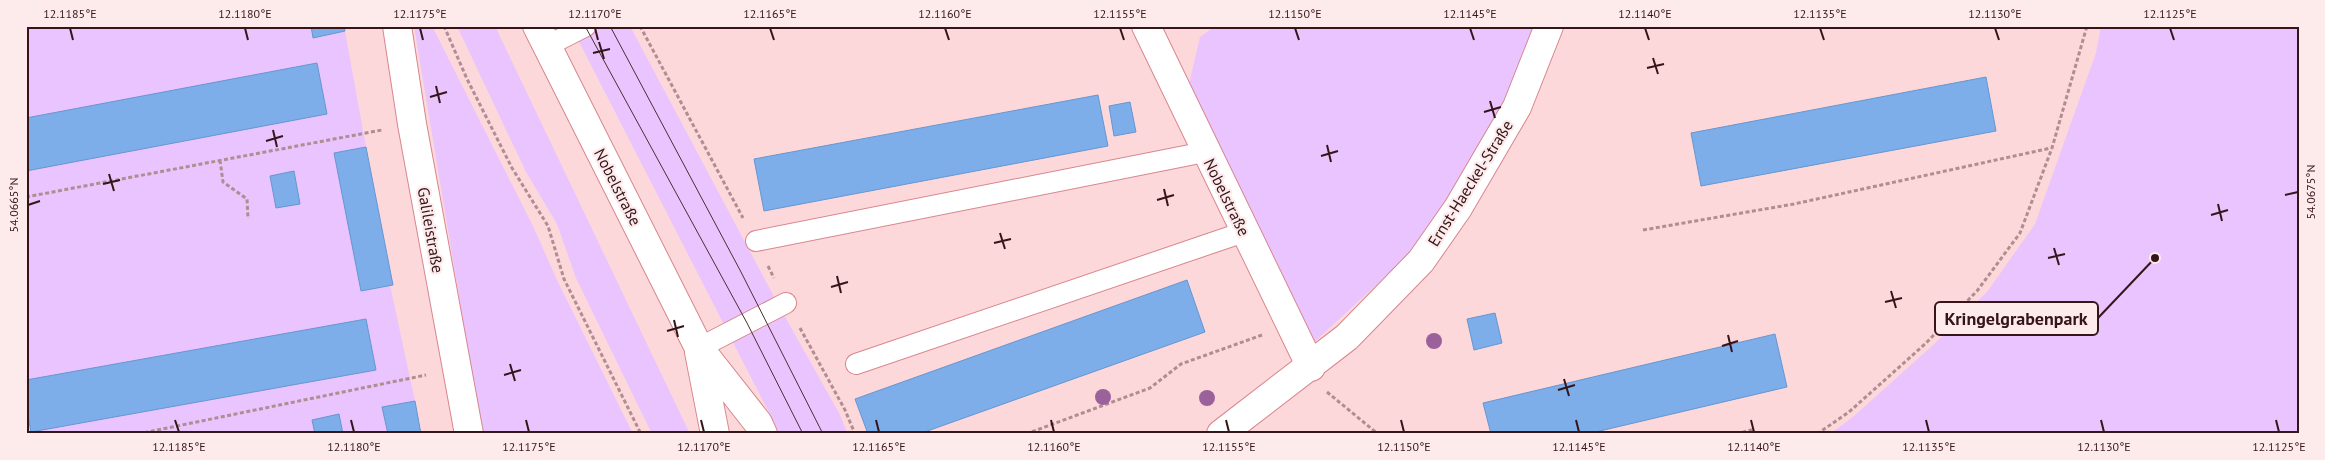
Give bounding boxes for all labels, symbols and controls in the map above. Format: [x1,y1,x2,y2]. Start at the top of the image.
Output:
text: 12.1185°E [43,6,97,21]
text: 12.1180°E [218,6,272,21]
text: 12.1175°E [393,6,447,21]
text: 12.1170°E [568,6,622,21]
text: 12.1165°E [743,6,797,21]
text: 12.1160°E [918,6,972,21]
text: 12.1155°E [1093,6,1147,21]
text: 12.1150°E [1268,6,1322,21]
text: 12.1145°E [1443,6,1497,21]
text: 12.1140°E [1618,6,1672,21]
text: 12.1135°E [1793,6,1847,21]
text: 12.1130°E [1968,6,2022,21]
text: 12.1125°E [2143,6,2197,21]
street label: Ernst-Haeckel-Straße [1423,116,1517,250]
street label: Nobelstraße [590,145,646,229]
street label: Nobelstraße [1200,155,1254,239]
text: 54.0675°N [2303,165,2318,219]
text: 54.0665°N [6,178,21,232]
street label: Galileistraße [414,185,448,275]
callout: Kringelgrabenpark [1935,302,2098,335]
text: Kringelgrabenpark [1944,307,2088,330]
text: 12.1185°E [152,439,206,454]
text: 12.1180°E [327,439,381,454]
text: 12.1175°E [502,439,556,454]
text: 12.1170°E [677,439,731,454]
text: 12.1165°E [852,439,906,454]
text: 12.1160°E [1027,439,1081,454]
text: 12.1155°E [1202,439,1256,454]
text: 12.1150°E [1377,439,1431,454]
text: 12.1145°E [1552,439,1606,454]
text: 12.1140°E [1727,439,1781,454]
text: 12.1135°E [1902,439,1956,454]
text: 12.1130°E [2077,439,2131,454]
text: 12.1125°E [2252,439,2306,454]

